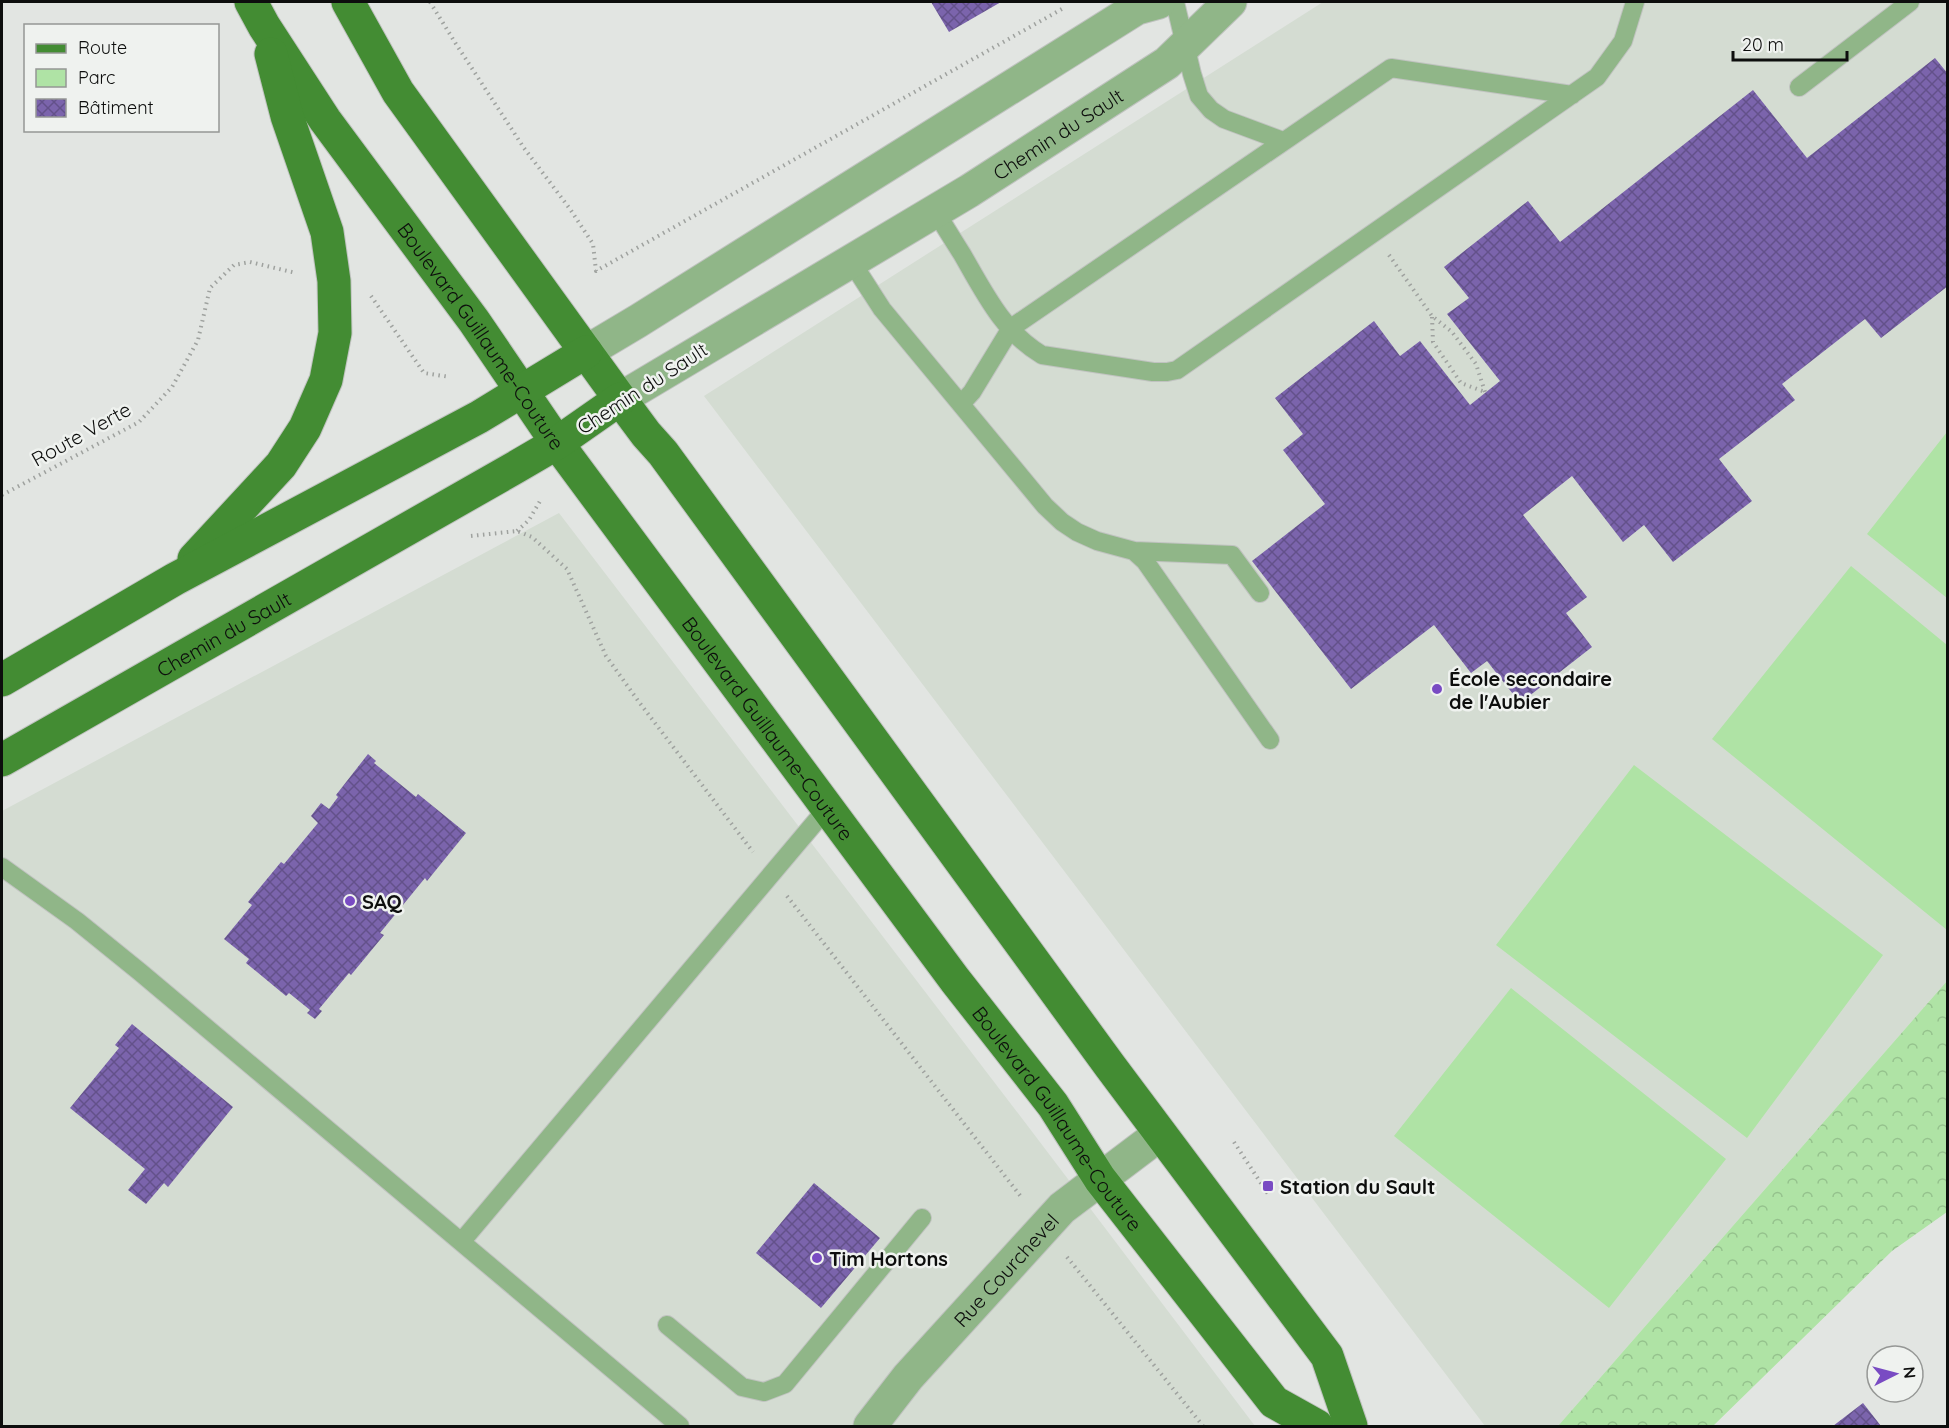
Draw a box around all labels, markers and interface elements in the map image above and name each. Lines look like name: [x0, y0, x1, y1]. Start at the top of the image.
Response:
legend: [24, 24, 219, 132]
scale bar: [1733, 24, 1847, 62]
text: 20 m: [1742, 33, 1784, 56]
text: Route: [78, 36, 127, 59]
text: Parc: [78, 66, 115, 89]
street label: Chemin du Sault: [988, 82, 1128, 185]
text: Bâtiment: [78, 96, 154, 119]
street label: Boulevard Guillaume-Couture: [393, 217, 570, 454]
street label: Chemin du Sault: [572, 336, 712, 439]
street label: Route Verte: [27, 396, 135, 472]
street label: Chemin du Sault: [152, 585, 295, 682]
street label: Boulevard Guillaume-Couture: [677, 611, 859, 845]
place label: École secondaire de l'Aubier: [1449, 666, 1612, 714]
marker: École secondaire de l'Aubier: [1430, 682, 1444, 696]
place label: SAQ: [362, 889, 403, 914]
marker: SAQ: [343, 894, 357, 908]
street label: Boulevard Guillaume-Couture: [968, 1001, 1148, 1236]
place label: Station du Sault: [1280, 1174, 1435, 1199]
marker: Station du Sault: [1261, 1179, 1275, 1193]
street label: Rue Courchevel: [948, 1208, 1064, 1332]
place label: Tim Hortons: [829, 1246, 948, 1271]
marker: Tim Hortons: [810, 1251, 824, 1265]
north arrow: [1865, 1344, 1925, 1404]
text: N: [1899, 1366, 1920, 1379]

